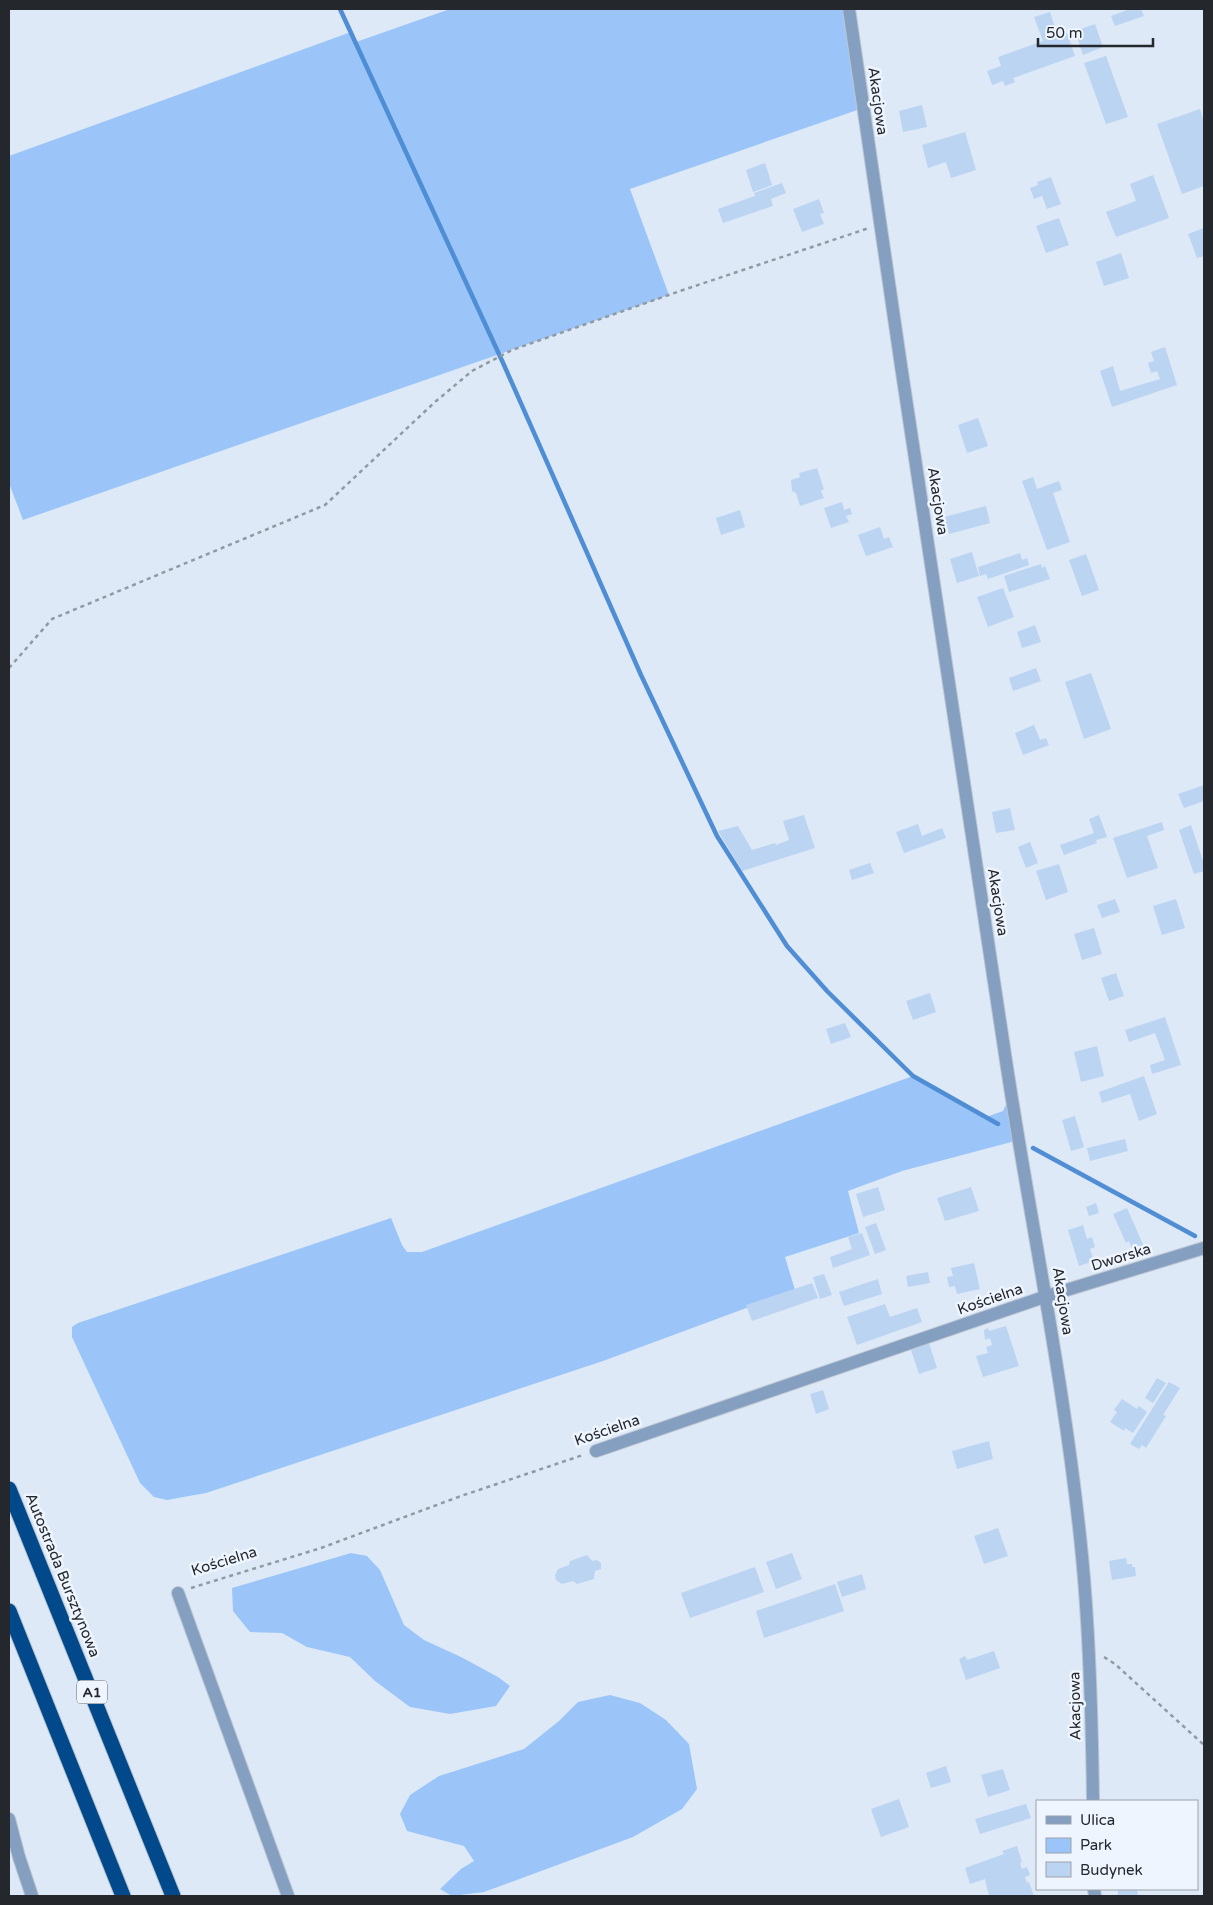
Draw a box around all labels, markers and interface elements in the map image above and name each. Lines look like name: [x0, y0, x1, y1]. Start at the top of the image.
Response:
scale bar: [1038, 15, 1153, 47]
text: 50 m: [1046, 24, 1083, 42]
street label: Akacjowa: [864, 66, 892, 136]
street label: Akacjowa: [924, 466, 952, 536]
street label: Akacjowa: [984, 867, 1012, 937]
street label: Dworska: [1089, 1239, 1153, 1275]
street label: Akacjowa: [1049, 1266, 1077, 1336]
street label: Kościelna: [955, 1279, 1025, 1319]
street label: Kościelna: [572, 1410, 642, 1450]
street label: Autostrada Bursztynowa: [22, 1490, 104, 1660]
street label: Kościelna: [189, 1542, 259, 1580]
street label: Akacjowa: [1065, 1672, 1085, 1740]
road number: A1: [77, 1680, 107, 1704]
legend: [1036, 1800, 1198, 1890]
text: Ulica: [1080, 1811, 1115, 1829]
text: Park: [1080, 1836, 1112, 1854]
text: Budynek: [1080, 1861, 1143, 1879]

